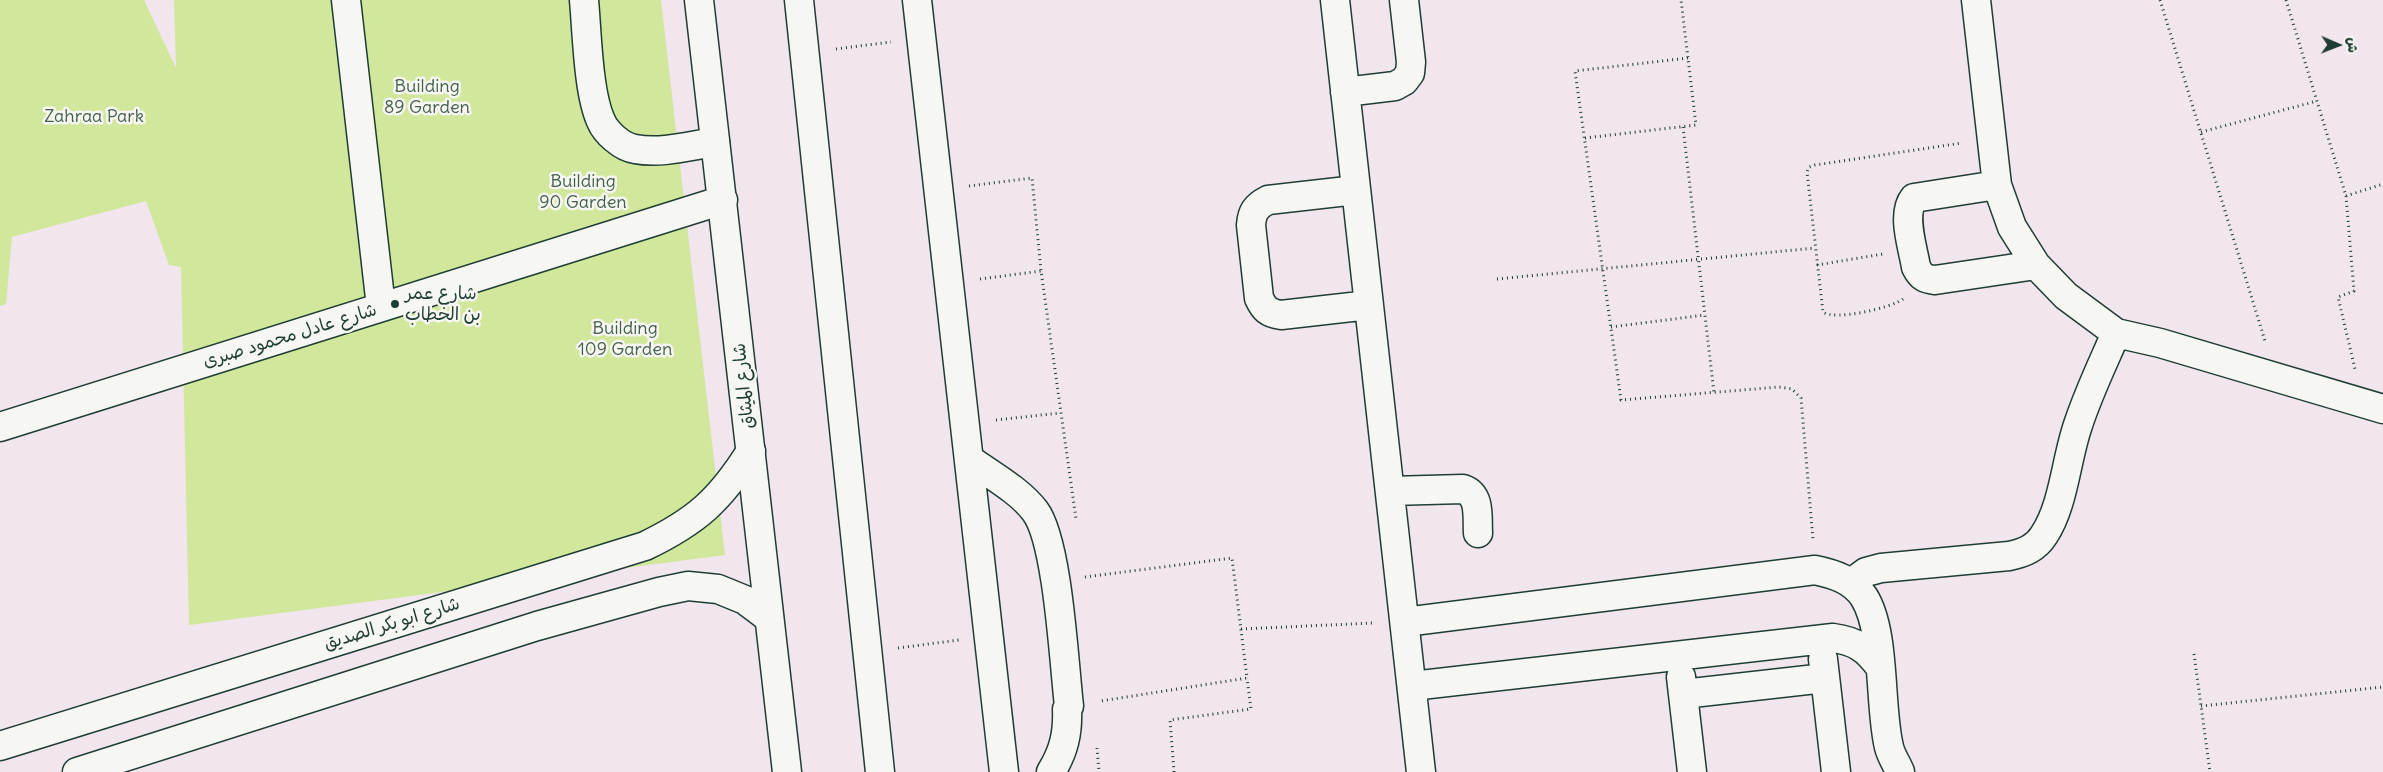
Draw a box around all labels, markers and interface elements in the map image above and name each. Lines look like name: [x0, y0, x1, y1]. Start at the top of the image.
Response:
north arrow: [2313, 20, 2363, 70]
text: ش: [2344, 37, 2362, 53]
park label: Building 89 Garden: [384, 76, 470, 118]
park label: Zahraa Park: [44, 106, 144, 128]
park label: Building 90 Garden: [539, 171, 627, 213]
place label: شارع عمر بن الخطاب: [405, 283, 481, 326]
marker: شارع عمر بن الخطاب: [389, 298, 401, 310]
street label: شارع عادل محمود صبرى: [200, 299, 380, 373]
park label: Building 109 Garden: [578, 318, 672, 360]
street label: شارع الميثاق: [729, 342, 759, 430]
street label: شارع ابو بكر الصديق: [321, 593, 463, 655]

